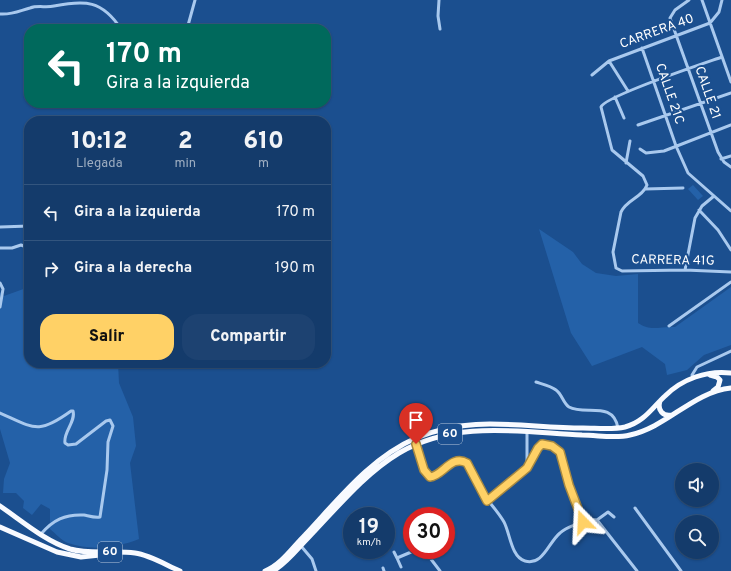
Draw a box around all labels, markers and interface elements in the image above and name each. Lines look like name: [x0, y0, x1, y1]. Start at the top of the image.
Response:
street label: CARRERA 40: [618, 11, 696, 53]
text: 170 m: [106, 37, 182, 73]
icon: left: [40, 40, 92, 92]
street label: CALLE 21C: [651, 61, 687, 127]
street label: CALLE 21: [690, 64, 724, 122]
text: Gira a la izquierda: [106, 72, 250, 95]
text: 10:12: [71, 127, 127, 157]
text: 2: [178, 127, 193, 157]
text: 610: [243, 127, 284, 157]
text: Llegada: [76, 156, 122, 172]
text: min: [174, 156, 196, 172]
text: m: [258, 156, 269, 172]
icon: left: [40, 202, 62, 224]
text: Gira a la izquierda: [74, 203, 201, 222]
text: 170 m: [276, 203, 315, 222]
street label: CARRERA 41G: [631, 252, 715, 270]
icon: right: [40, 258, 62, 280]
text: Gira a la derecha: [74, 259, 192, 278]
text: 190 m: [275, 259, 315, 278]
button: Salir: [40, 314, 174, 360]
button: Compartir: [182, 314, 315, 360]
pin: [399, 403, 433, 444]
icon: arrive: [405, 409, 427, 431]
road number: 60: [438, 424, 462, 444]
map controls: [675, 463, 719, 559]
button: sound: [675, 463, 719, 507]
position arrow: [562, 501, 604, 543]
speed limit sign: 30: [403, 507, 455, 559]
text: 19: [359, 515, 379, 541]
button: search: [675, 515, 719, 559]
text: km/h: [357, 536, 381, 549]
road number: 60: [98, 542, 122, 562]

